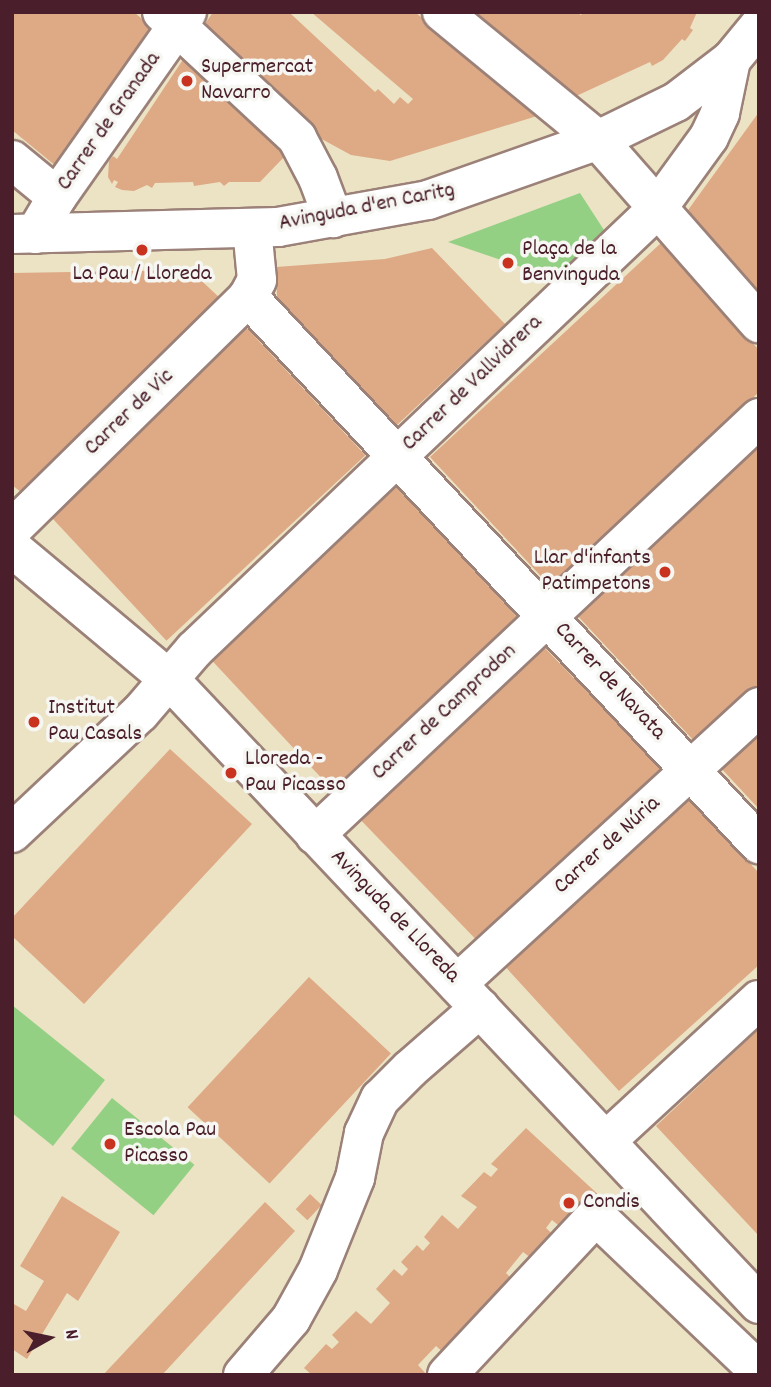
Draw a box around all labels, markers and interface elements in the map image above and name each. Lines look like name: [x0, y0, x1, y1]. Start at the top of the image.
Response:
street label: Carrer de Granada: [52, 47, 168, 197]
place label: Supermercat Navarro: [201, 54, 313, 108]
marker: Supermercat Navarro: [179, 73, 195, 89]
street label: Avinguda d'en Caritg: [277, 177, 457, 239]
place label: Plaça de la Benvinguda: [522, 236, 620, 290]
marker: La Pau / Lloreda: [134, 242, 150, 258]
marker: Plaça de la Benvinguda: [500, 255, 516, 271]
place label: La Pau / Lloreda: [72, 261, 212, 289]
street label: Carrer de Vallvidrera: [397, 310, 549, 458]
street label: Carrer de Vic: [79, 364, 181, 462]
place label: Llar d'infants Patimpetons: [534, 545, 651, 599]
marker: Llar d'infants Patimpetons: [657, 564, 673, 580]
street label: Carrer de Navata: [547, 617, 671, 747]
street label: Carrer de Camprodon: [367, 639, 523, 787]
place label: Institut Pau Casals: [48, 695, 142, 749]
marker: Institut Pau Casals: [26, 714, 42, 730]
place label: Lloreda - Pau Picasso: [245, 746, 346, 800]
marker: Lloreda - Pau Picasso: [223, 765, 239, 781]
street label: Carrer de Núria: [549, 791, 667, 901]
street label: Avinguda de Lloreda: [323, 844, 465, 990]
place label: Escola Pau Picasso: [124, 1117, 216, 1171]
marker: Escola Pau Picasso: [102, 1136, 118, 1152]
place label: Condis: [583, 1189, 640, 1217]
marker: Condis: [561, 1195, 577, 1211]
north arrow: [14, 1303, 84, 1373]
text: N: [56, 1328, 84, 1341]

